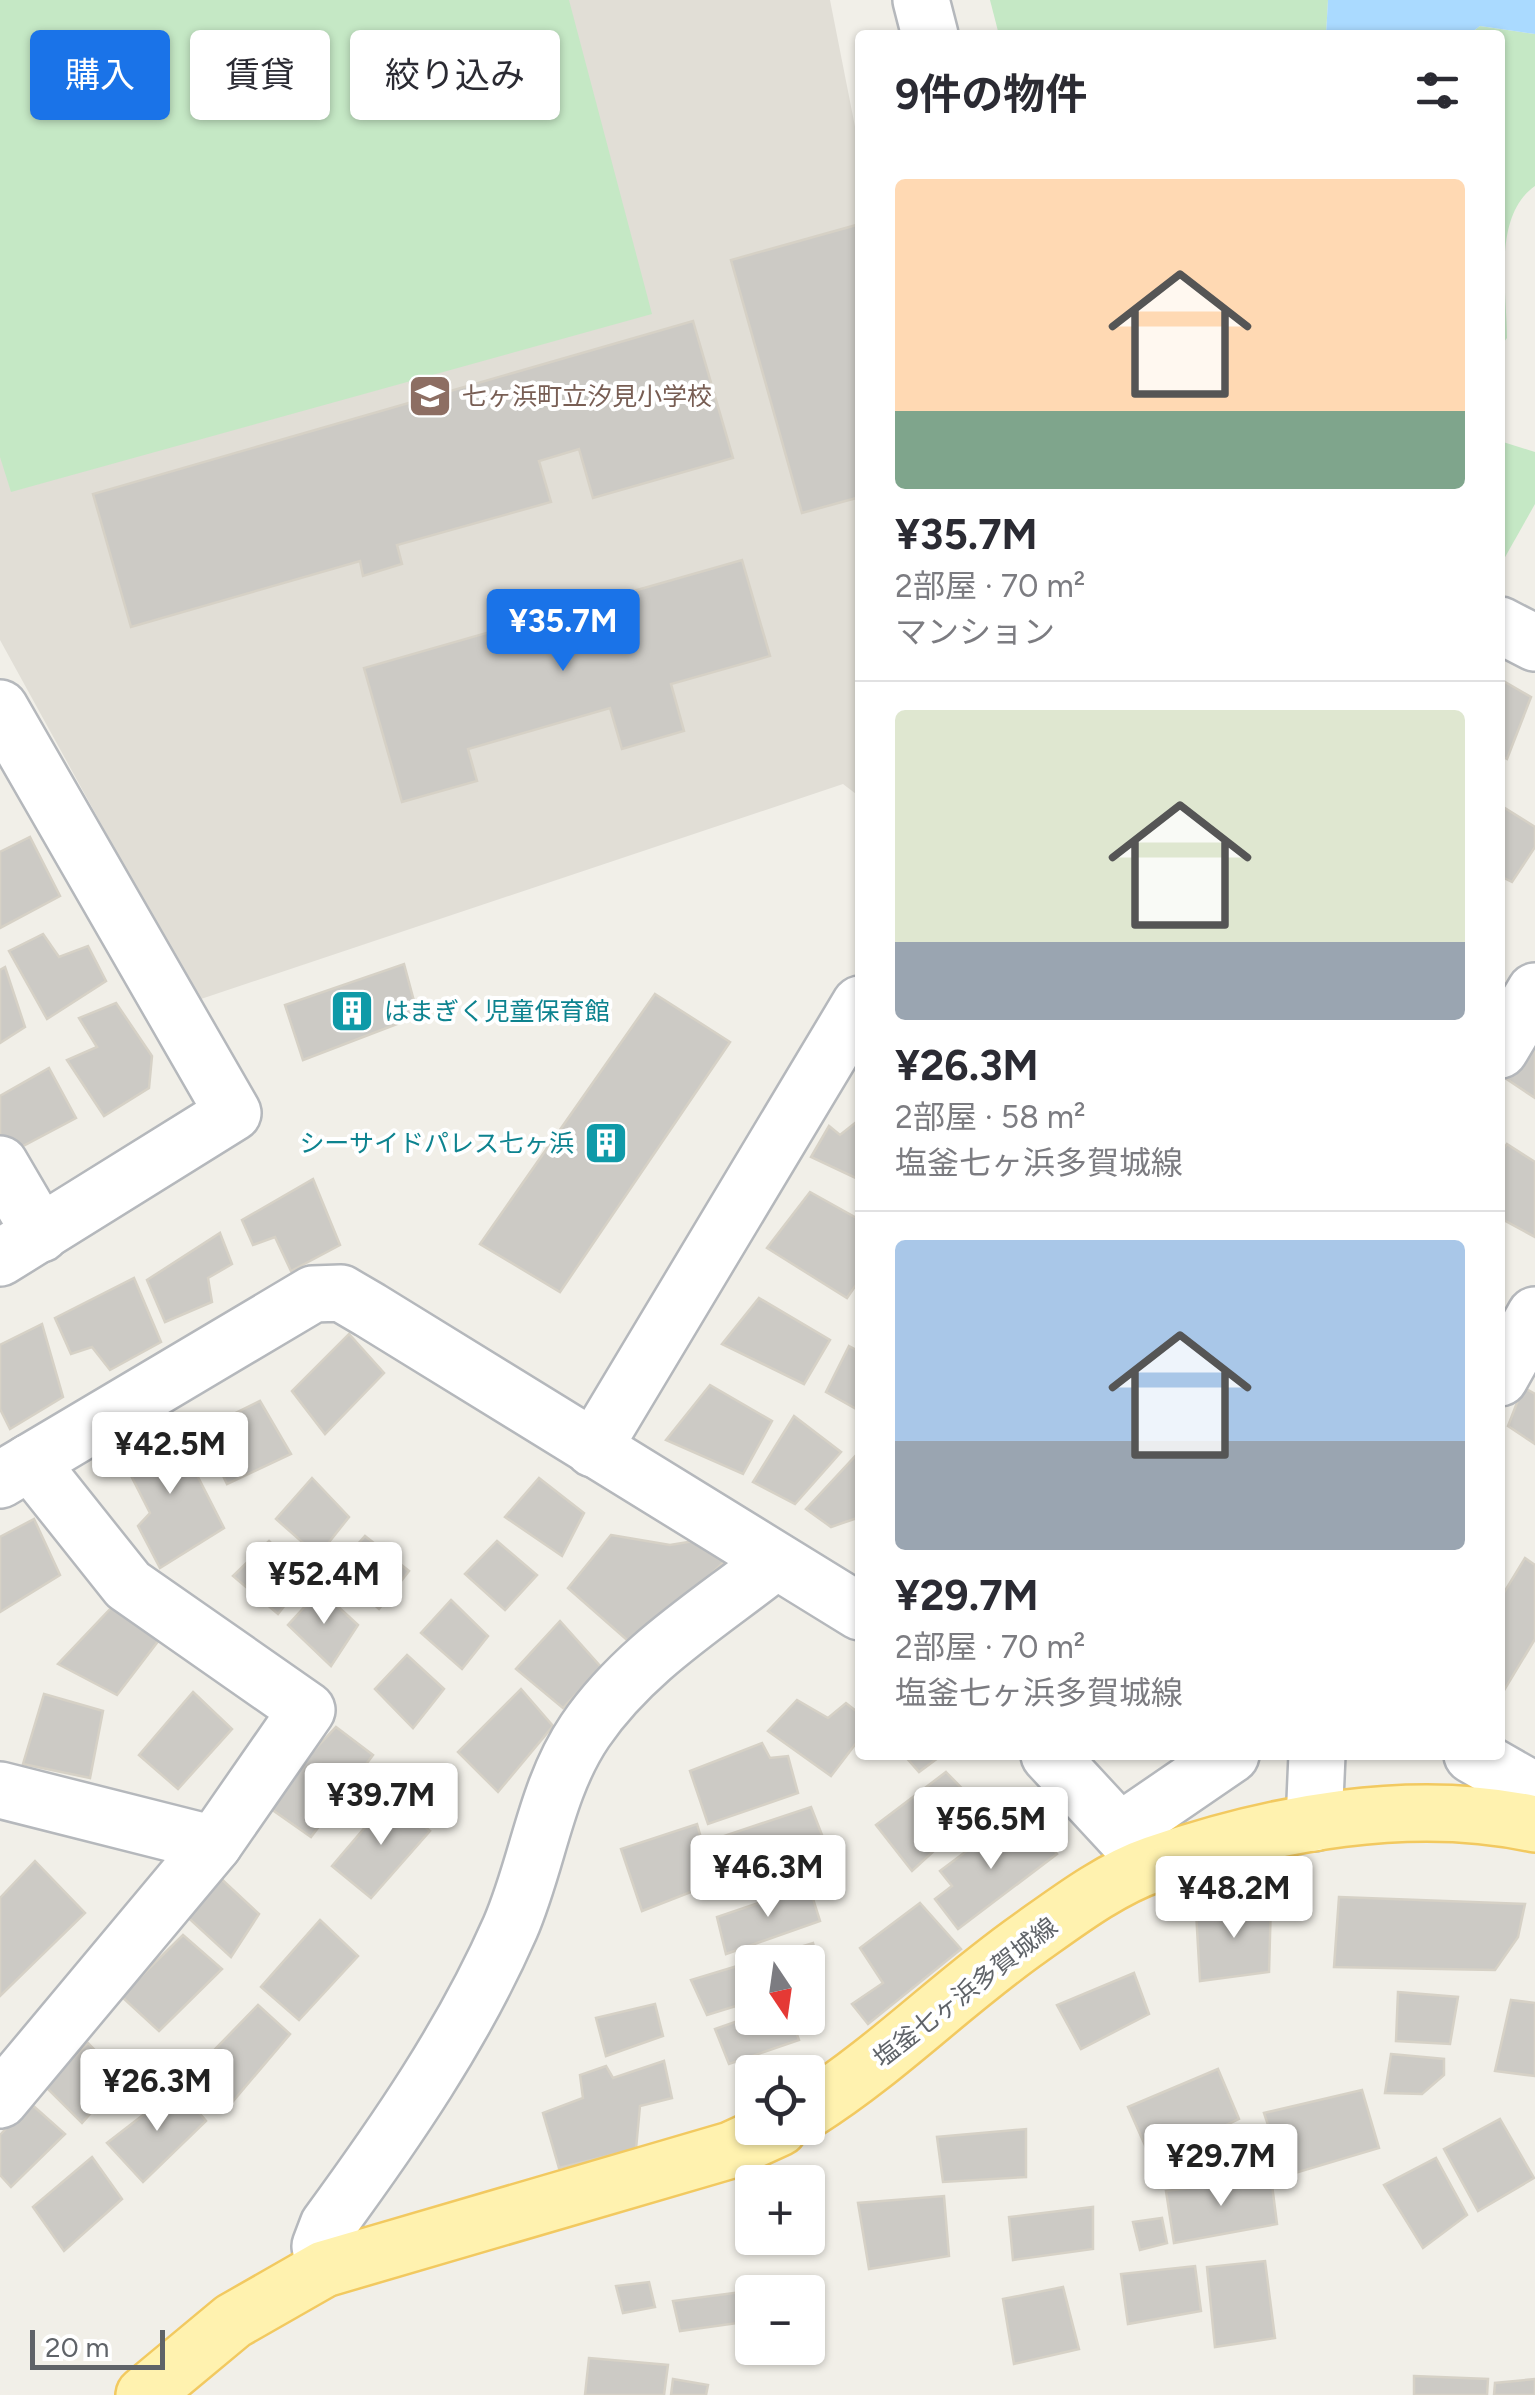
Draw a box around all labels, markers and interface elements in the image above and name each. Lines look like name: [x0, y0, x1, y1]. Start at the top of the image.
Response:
chip: 購入: [30, 30, 170, 120]
chip: 賃貸: [190, 30, 330, 120]
chip: 絞り込み: [350, 30, 560, 120]
icon: filters: [1410, 63, 1465, 118]
text: 9件の物件: [895, 69, 1087, 120]
icon: home: [1090, 244, 1270, 424]
school or university icon: 七ヶ浜町立汐見小学校: [407, 373, 453, 419]
place label: 七ヶ浜町立汐見小学校: [462, 381, 712, 411]
text: ¥35.7M: [895, 509, 1038, 560]
text: 2部屋 · 70 m²: [895, 567, 1085, 605]
pin: ¥35.7M: [482, 589, 644, 674]
text: ¥35.7M: [509, 602, 617, 640]
text: マンション: [895, 613, 1055, 651]
icon: home: [1090, 775, 1270, 955]
building icon: はまぎく児童保育館: [329, 988, 375, 1034]
place label: はまぎく児童保育館: [384, 996, 610, 1026]
text: ¥26.3M: [895, 1040, 1038, 1091]
text: 2部屋 · 58 m²: [895, 1098, 1086, 1136]
building icon: シーサイドパレス七ヶ浜: [583, 1120, 629, 1166]
place label: シーサイドパレス七ヶ浜: [299, 1128, 574, 1158]
text: 塩釜七ヶ浜多賀城線: [895, 1144, 1183, 1182]
icon: home: [1090, 1305, 1270, 1485]
pin: ¥42.5M: [89, 1412, 251, 1497]
text: ¥42.5M: [114, 1425, 226, 1463]
pin: ¥52.4M: [243, 1542, 405, 1627]
text: ¥52.4M: [268, 1555, 380, 1593]
text: ¥29.7M: [895, 1570, 1038, 1621]
text: 2部屋 · 70 m²: [895, 1628, 1085, 1666]
text: 塩釜七ヶ浜多賀城線: [895, 1674, 1183, 1712]
pin: ¥39.7M: [300, 1763, 462, 1848]
text: ¥39.7M: [327, 1776, 435, 1814]
pin: ¥56.5M: [910, 1787, 1072, 1872]
text: ¥56.5M: [936, 1800, 1046, 1838]
pin: ¥46.3M: [687, 1835, 849, 1920]
text: ¥46.3M: [712, 1848, 824, 1886]
pin: ¥48.2M: [1153, 1856, 1315, 1941]
text: ¥48.2M: [1178, 1869, 1290, 1907]
street label: 塩釜七ヶ浜多賀城線: [867, 1911, 1063, 2073]
north arrow: [735, 1945, 825, 2035]
map controls: [735, 1945, 825, 2365]
pin: ¥26.3M: [76, 2049, 238, 2134]
button: locate: [735, 2055, 825, 2145]
text: ¥26.3M: [102, 2062, 212, 2100]
pin: ¥29.7M: [1140, 2124, 1302, 2209]
text: ¥29.7M: [1166, 2137, 1276, 2175]
button: +: [735, 2165, 825, 2255]
button: −: [735, 2275, 825, 2365]
scale bar: [30, 2325, 165, 2370]
text: 20 m: [45, 2330, 109, 2364]

